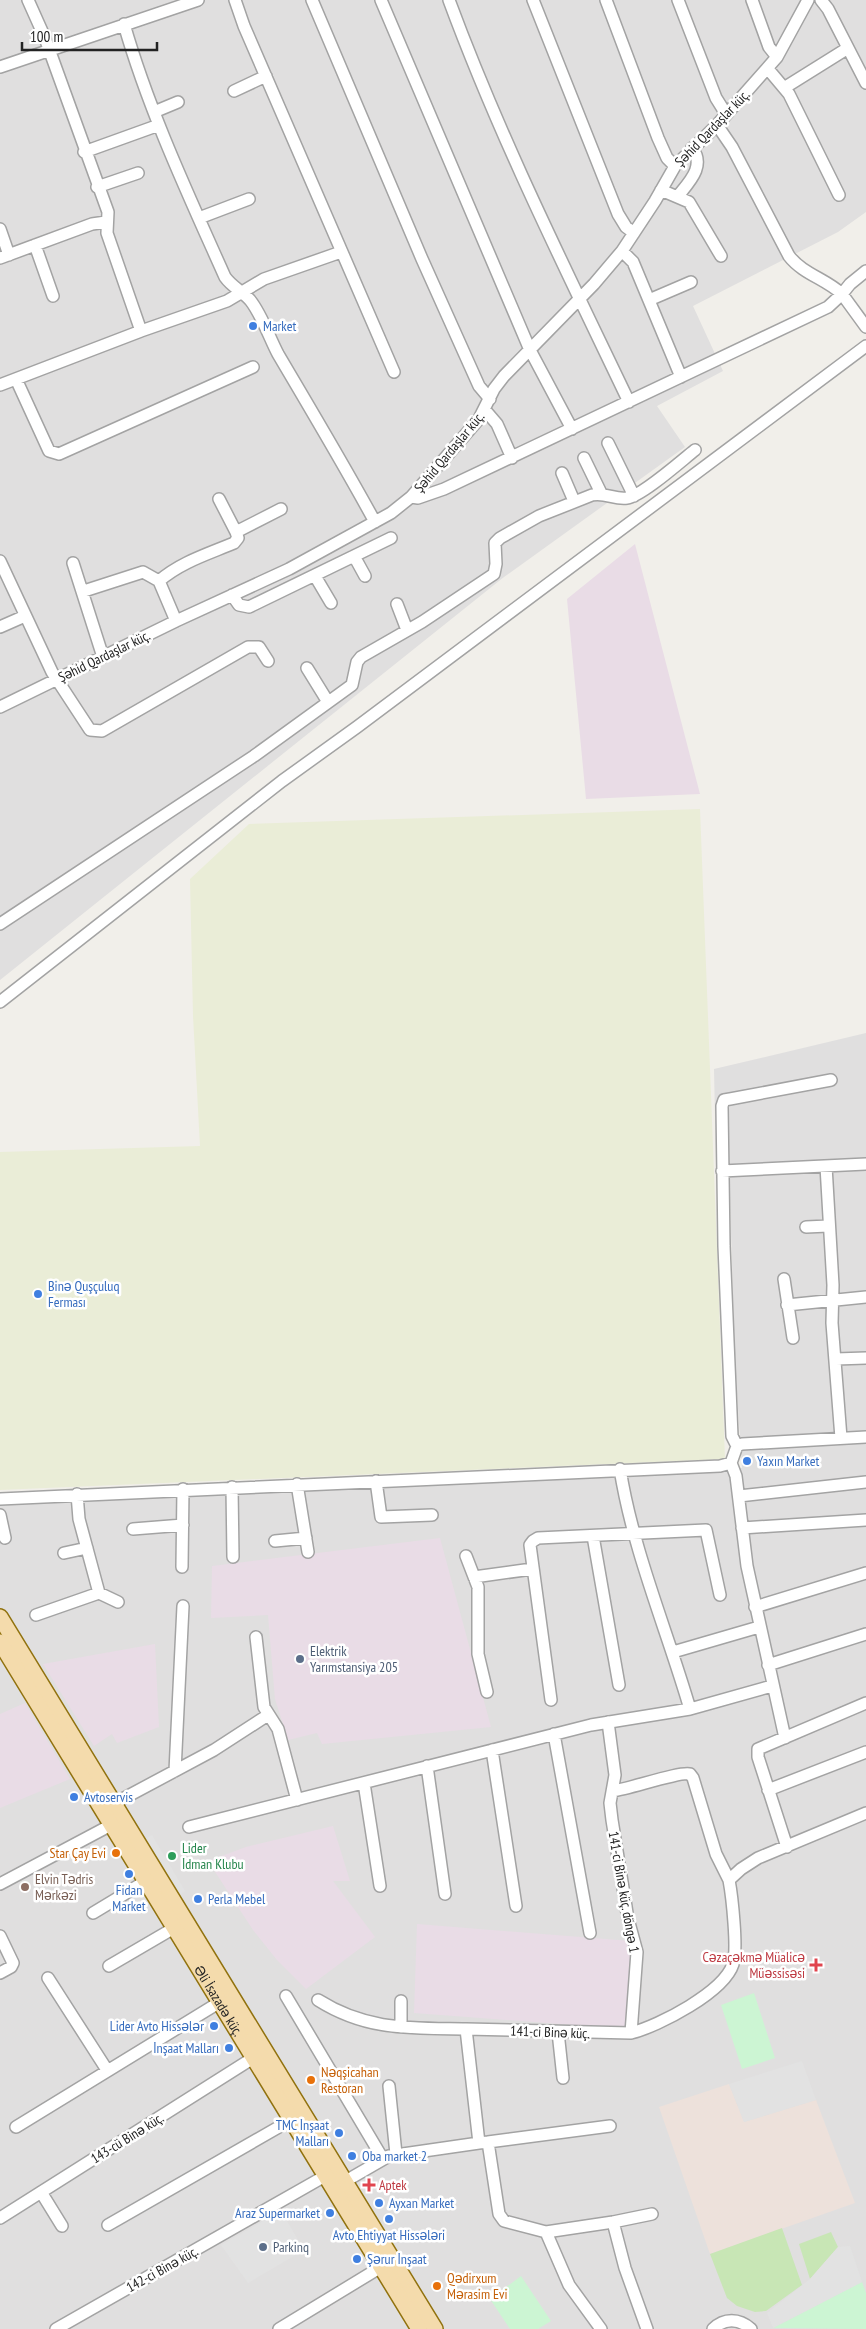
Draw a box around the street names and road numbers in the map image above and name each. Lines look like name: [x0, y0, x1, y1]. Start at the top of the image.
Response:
street label: Şəhid Qardaşlar küç.: [671, 86, 753, 170]
street label: Şəhid Qardaşlar küç.: [410, 408, 488, 496]
street label: Şəhid Qardaşlar küç.: [55, 626, 153, 686]
street label: 141-ci Binə küç. döngə 1: [604, 1830, 644, 1954]
street label: Əli İsazadə küç.: [190, 1962, 247, 2039]
street label: 141-ci Binə küç.: [510, 2022, 590, 2042]
street label: 143-cü Binə küç.: [87, 2109, 167, 2167]
street label: 142-ci Binə küç.: [123, 2242, 201, 2296]

